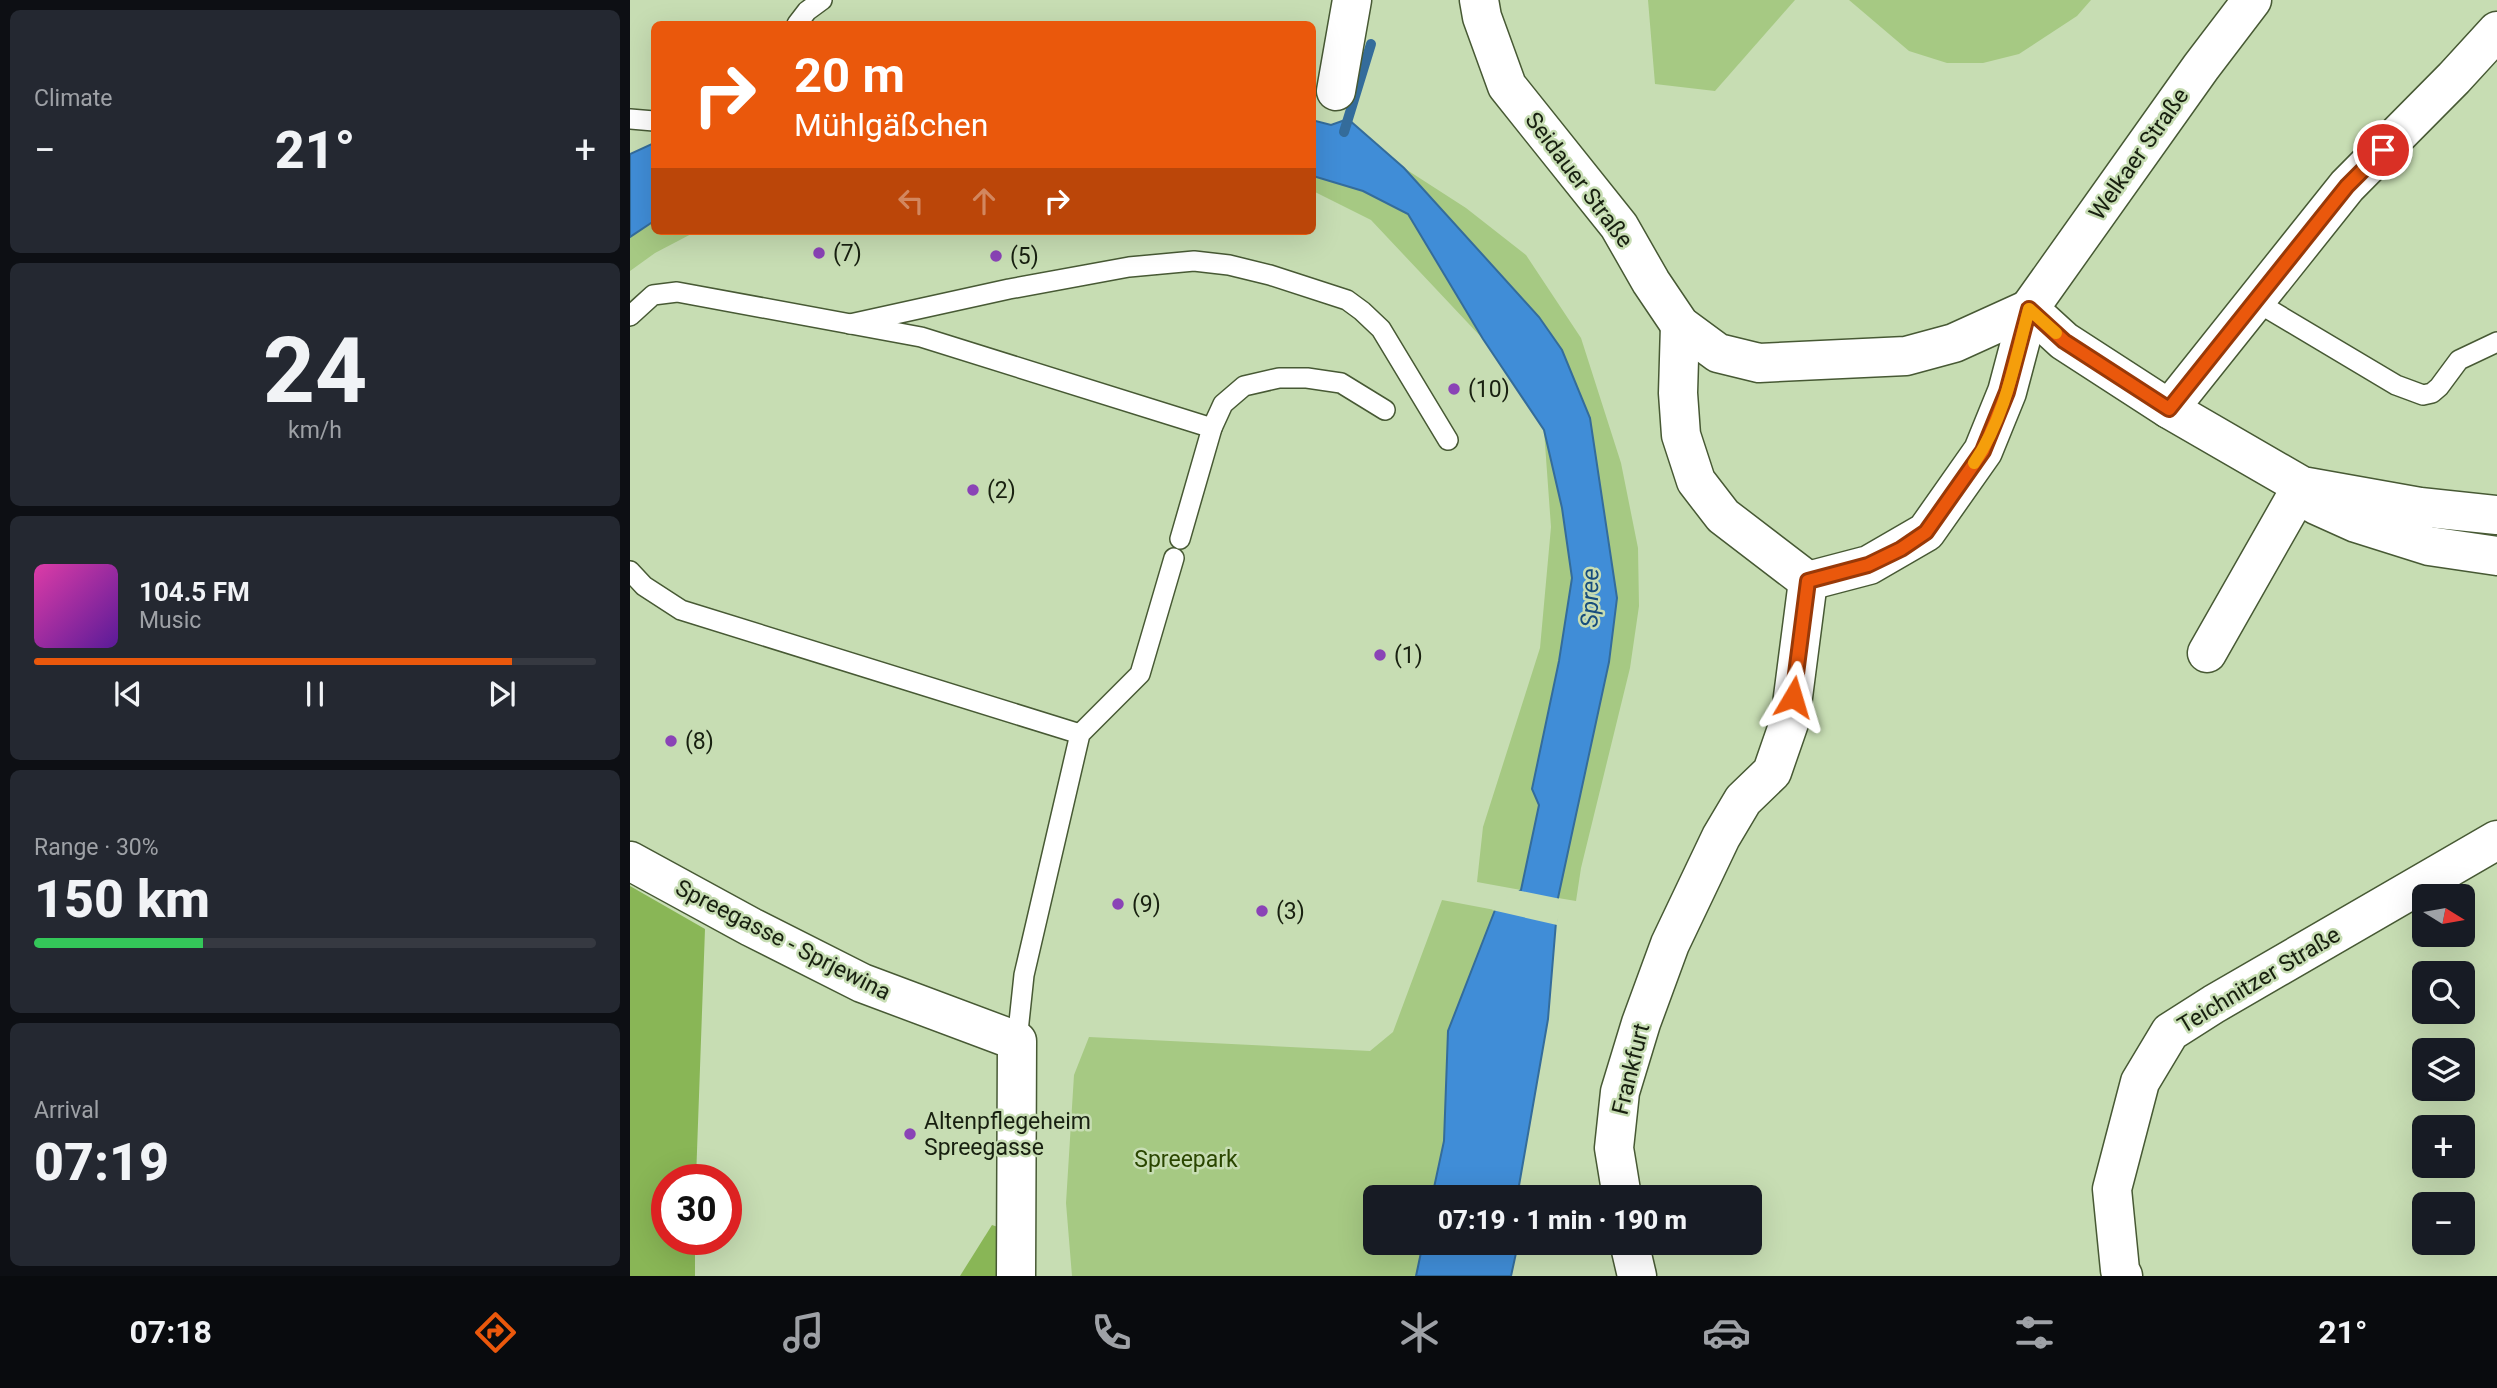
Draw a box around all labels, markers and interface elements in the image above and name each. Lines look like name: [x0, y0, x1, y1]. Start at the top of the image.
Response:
text: 20 m: [794, 47, 905, 104]
icon: right: [679, 49, 770, 140]
street label: Welkaer Straße: [2084, 83, 2194, 225]
text: Climate: [34, 85, 113, 112]
text: Mühlgäßchen: [794, 106, 988, 144]
street label: Seidauer Straße: [1519, 107, 1639, 253]
text: 21°: [275, 120, 355, 181]
pin: [2353, 120, 2413, 180]
text: −: [34, 128, 56, 172]
text: +: [574, 128, 596, 172]
icon: arrive: [2364, 131, 2402, 169]
icon: left: [892, 182, 930, 220]
icon: ahead: [965, 182, 1003, 220]
icon: right: [1038, 182, 1076, 220]
place label: (7): [833, 240, 862, 267]
place label: (5): [1010, 243, 1039, 270]
marker: (7): [811, 245, 827, 261]
marker: (5): [988, 248, 1004, 264]
text: 24: [263, 318, 367, 424]
place label: (10): [1468, 376, 1510, 403]
marker: (10): [1446, 381, 1462, 397]
text: km/h: [288, 417, 342, 444]
place label: (2): [987, 477, 1016, 504]
marker: (2): [965, 482, 981, 498]
water label: Spree: [1575, 568, 1605, 628]
text: 104.5 FM: [139, 577, 250, 607]
text: Music: [139, 607, 201, 634]
place label: (1): [1394, 642, 1423, 669]
marker: (1): [1372, 647, 1388, 663]
position arrow: [1756, 660, 1830, 734]
icon: previous: [109, 675, 147, 713]
icon: pause: [296, 675, 334, 713]
icon: next: [483, 675, 521, 713]
place label: (8): [685, 728, 714, 755]
marker: (8): [663, 733, 679, 749]
text: Range · 30%: [34, 834, 159, 861]
text: 150 km: [34, 869, 210, 930]
street label: Spreegasse - Sprjewina: [671, 874, 895, 1006]
north arrow: [2412, 884, 2474, 947]
map controls: [2412, 884, 2475, 1255]
place label: (9): [1132, 891, 1161, 918]
marker: (9): [1110, 896, 1126, 912]
place label: (3): [1276, 898, 1305, 925]
marker: (3): [1254, 903, 1270, 919]
street label: Teichnitzer Straße: [2173, 921, 2345, 1039]
button: search: [2412, 961, 2475, 1024]
street label: Frankfurt: [1607, 1021, 1655, 1117]
button: layers: [2412, 1038, 2475, 1101]
text: Arrival: [34, 1097, 99, 1124]
place label: Altenpflegeheim Spreegasse: [924, 1108, 1091, 1161]
button: +: [2412, 1115, 2475, 1178]
marker: Altenpflegeheim Spreegasse: [902, 1126, 918, 1142]
text: 07:19: [34, 1132, 169, 1193]
park label: Spreepark: [1134, 1146, 1238, 1173]
speed limit sign: 30: [651, 1164, 742, 1255]
button: −: [2412, 1192, 2475, 1255]
text: 07:19 · 1 min · 190 m: [1438, 1205, 1687, 1235]
icon: directions: [471, 1308, 520, 1357]
icon: music: [779, 1308, 828, 1357]
icon: phone: [1087, 1308, 1136, 1357]
icon: climate: [1395, 1308, 1444, 1357]
icon: car: [1702, 1308, 1751, 1357]
icon: filters: [2010, 1308, 2059, 1357]
text: 07:18: [129, 1313, 212, 1351]
text: 21°: [2318, 1313, 2367, 1351]

